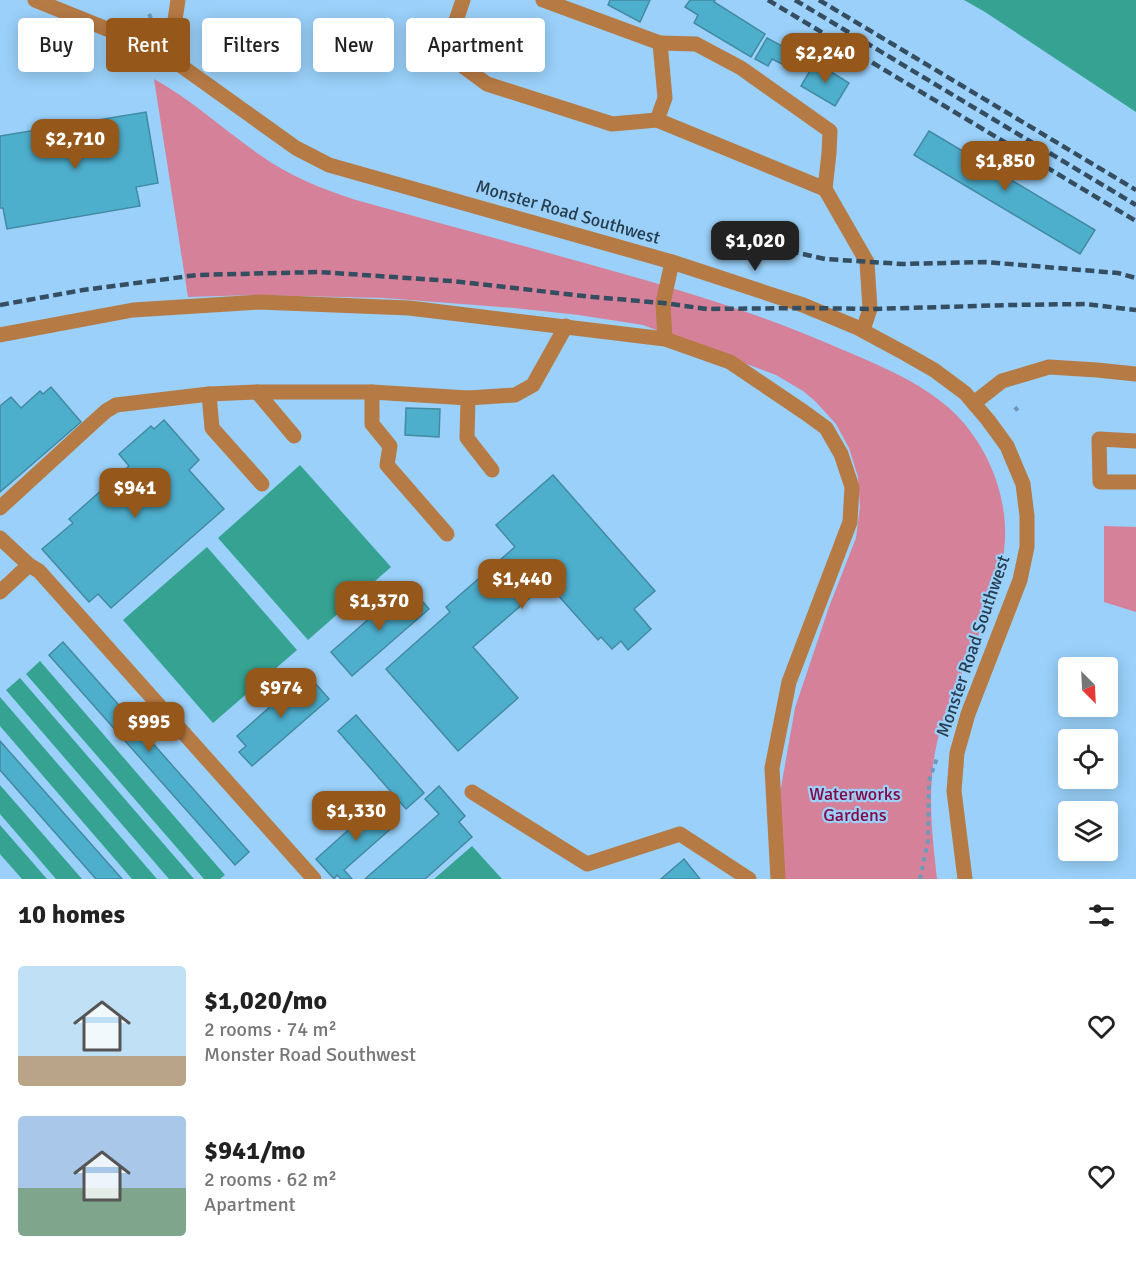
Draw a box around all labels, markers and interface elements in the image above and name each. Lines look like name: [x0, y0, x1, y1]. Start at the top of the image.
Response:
chip: Buy: [18, 18, 94, 72]
chip: Rent: [106, 18, 190, 72]
chip: Filters: [202, 18, 301, 72]
chip: New: [313, 18, 394, 72]
chip: Apartment: [406, 18, 545, 72]
pin: $2,240: [776, 33, 874, 84]
text: $2,240: [795, 40, 855, 65]
pin: $2,710: [26, 119, 124, 170]
text: $2,710: [45, 126, 105, 151]
pin: $1,850: [956, 141, 1054, 192]
text: $1,850: [975, 148, 1035, 173]
street label: Monster Road Southwest: [473, 175, 663, 249]
pin: $1,020: [706, 221, 804, 272]
text: $1,020: [725, 228, 785, 253]
pin: $941: [99, 468, 171, 519]
text: $941: [113, 475, 157, 500]
street label: Monster Road Southwest: [932, 552, 1014, 740]
pin: $1,440: [473, 559, 571, 610]
text: $1,440: [492, 566, 552, 591]
pin: $1,370: [330, 581, 428, 632]
text: $1,370: [349, 588, 409, 613]
north arrow: [1058, 657, 1118, 717]
map controls: [1058, 657, 1118, 861]
pin: $974: [245, 668, 317, 719]
text: $974: [259, 675, 303, 700]
pin: $995: [113, 702, 185, 753]
text: $995: [127, 709, 171, 734]
button: locate: [1058, 729, 1118, 789]
park label: Waterworks Gardens: [809, 783, 901, 826]
pin: $1,330: [307, 791, 405, 842]
text: $1,330: [326, 798, 386, 823]
button: layers: [1058, 801, 1118, 861]
text: 10 homes: [18, 899, 125, 931]
icon: filters: [1085, 899, 1118, 932]
text: $1,020/mo: [204, 985, 327, 1017]
icon: home: [66, 990, 138, 1062]
icon: heart: [1085, 1010, 1118, 1043]
text: 2 rooms · 74 m²: [204, 1017, 337, 1042]
text: Monster Road Southwest: [204, 1042, 416, 1067]
text: $941/mo: [204, 1135, 305, 1167]
icon: home: [66, 1140, 138, 1212]
icon: heart: [1085, 1160, 1118, 1193]
text: 2 rooms · 62 m²: [204, 1167, 337, 1192]
text: Apartment: [204, 1192, 296, 1217]

